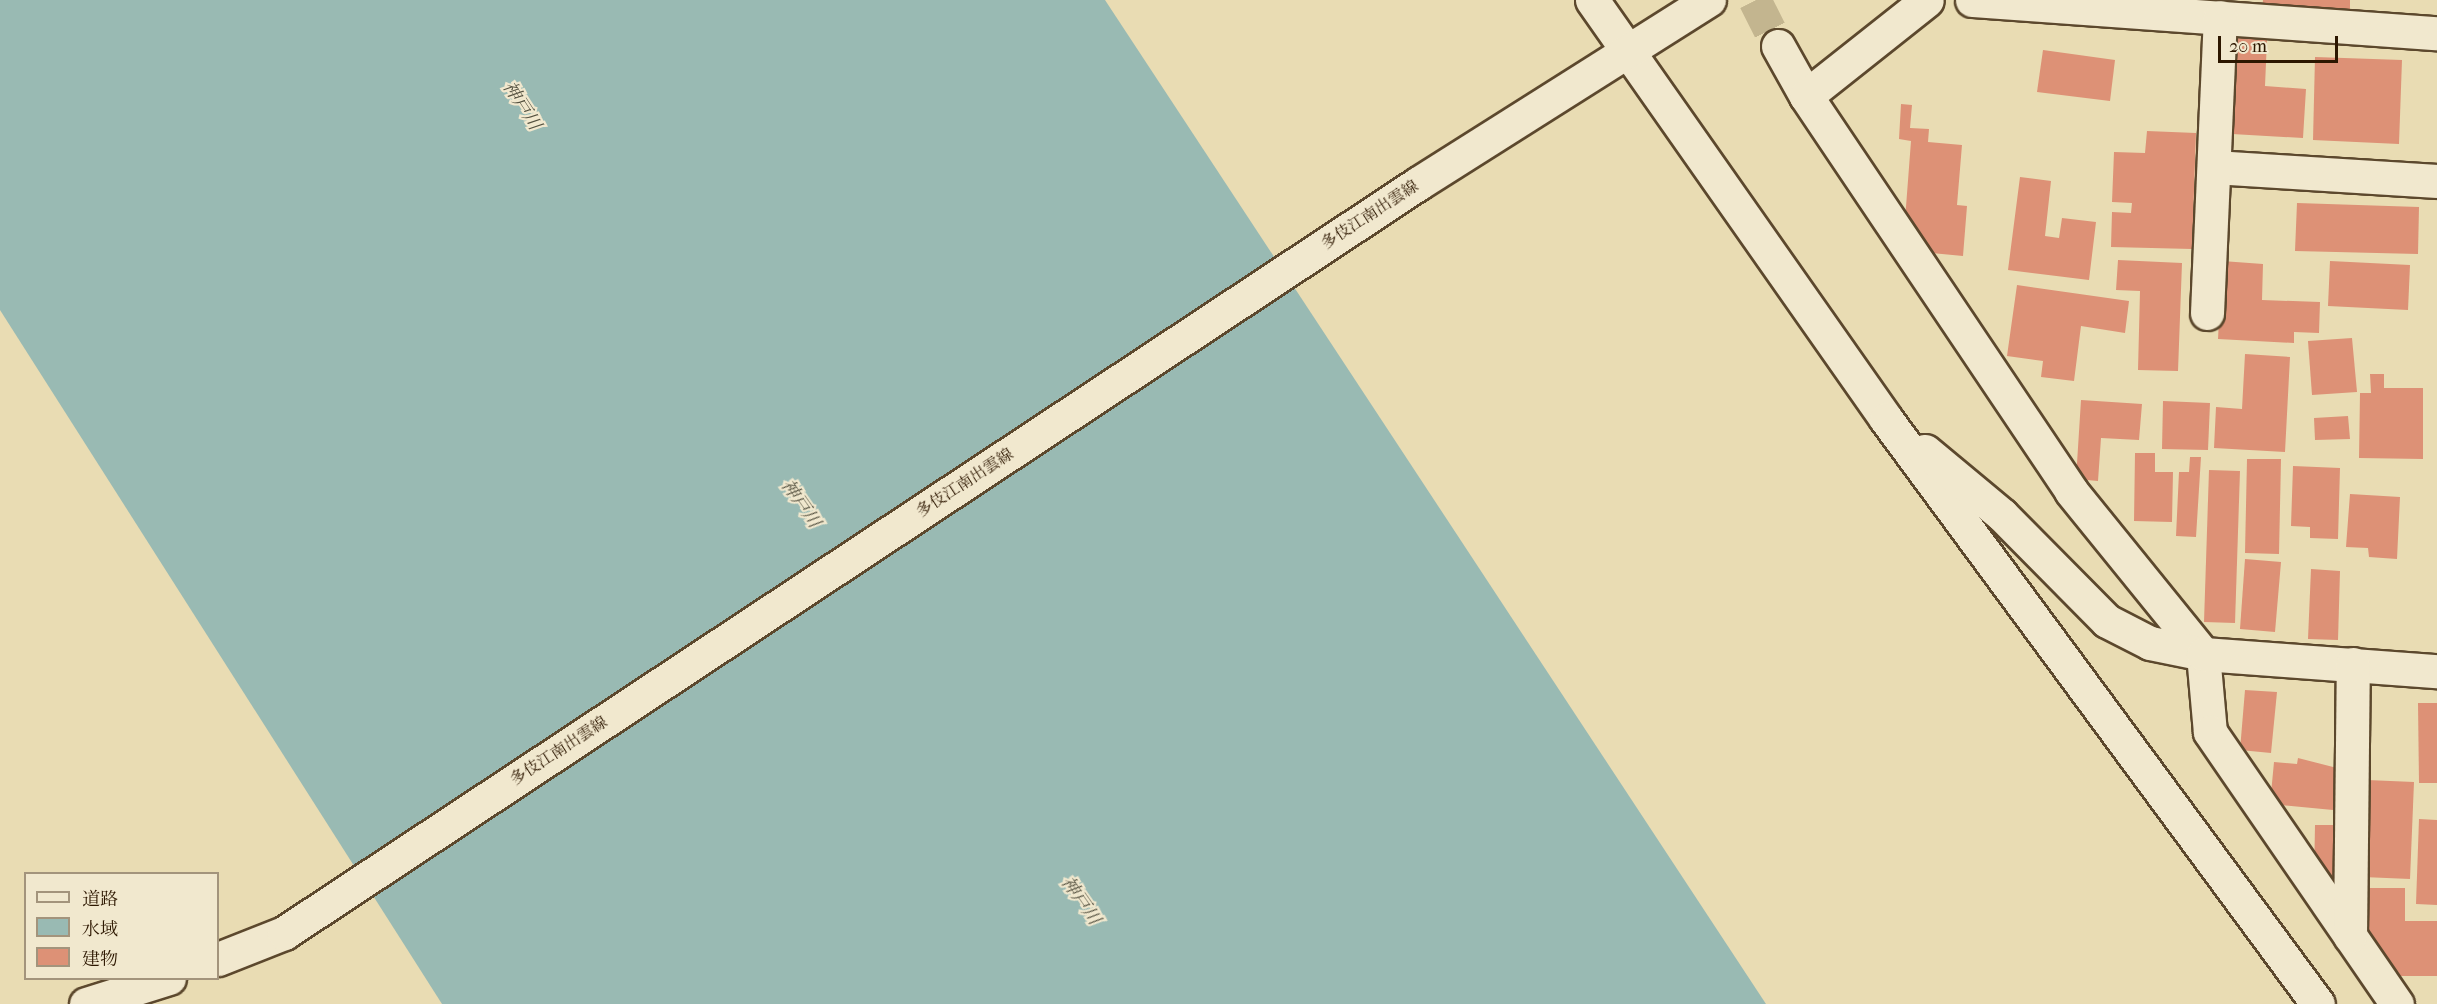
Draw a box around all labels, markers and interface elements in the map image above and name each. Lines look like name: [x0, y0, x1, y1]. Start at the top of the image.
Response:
scale bar: [2221, 24, 2341, 62]
text: 20 m: [2229, 36, 2267, 57]
water label: 神戸川: [497, 77, 545, 135]
street label: 多伎江南出雲線: [1318, 176, 1422, 254]
street label: 多伎江南出雲線: [913, 444, 1017, 522]
water label: 神戸川: [776, 476, 824, 532]
street label: 多伎江南出雲線: [507, 712, 611, 790]
legend: [24, 872, 219, 980]
water label: 神戸川: [1056, 873, 1104, 929]
text: 道路: [82, 889, 118, 910]
text: 水域: [82, 919, 118, 940]
text: 建物: [82, 949, 118, 970]

